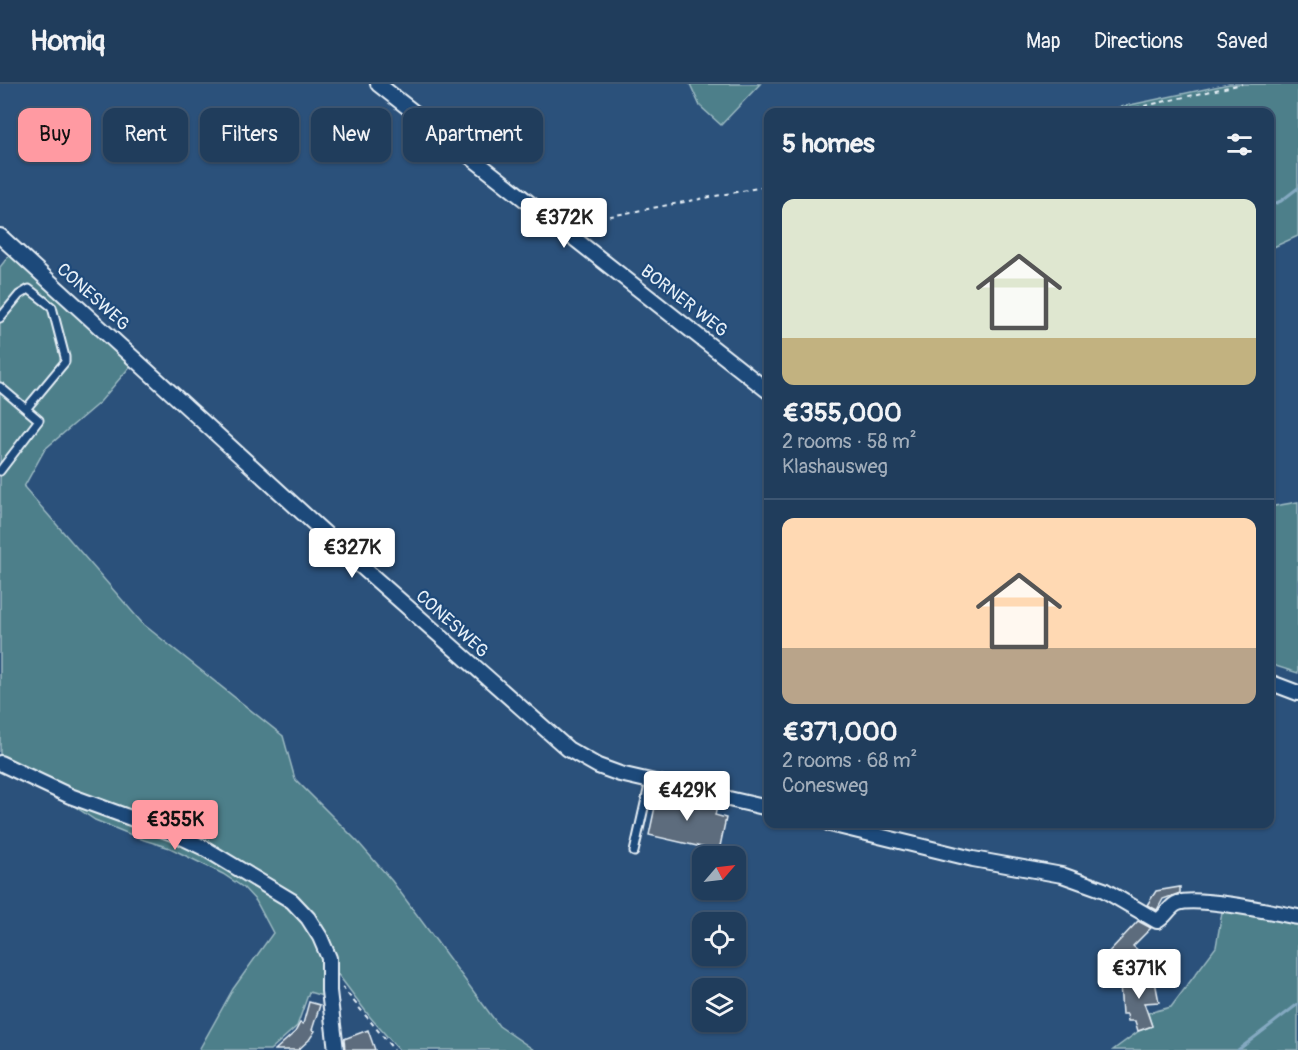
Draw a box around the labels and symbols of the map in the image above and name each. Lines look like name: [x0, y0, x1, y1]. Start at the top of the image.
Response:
pin: €372K: [522, 198, 606, 249]
street label: CONESWEG: [52, 258, 134, 336]
street label: BORNER WEG: [636, 260, 732, 342]
pin: €327K: [310, 528, 394, 579]
street label: CONESWEG: [411, 585, 493, 663]
pin: €429K: [645, 771, 729, 822]
pin: €355K: [133, 800, 217, 851]
north arrow: [692, 846, 746, 900]
pin: €371K: [1097, 949, 1181, 1000]

